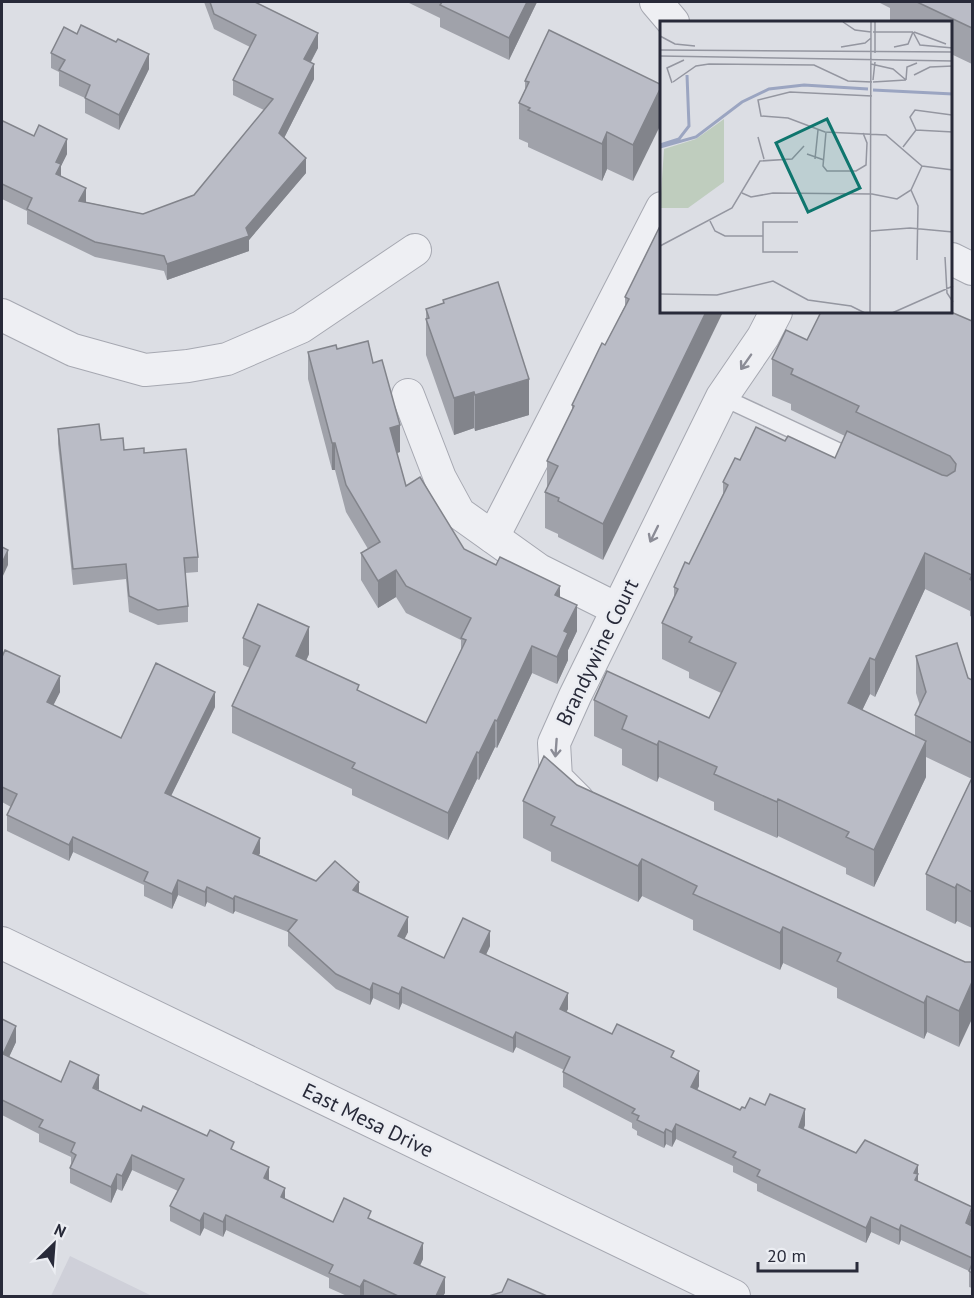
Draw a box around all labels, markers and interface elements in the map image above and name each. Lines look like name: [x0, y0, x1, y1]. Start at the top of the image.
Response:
inset map: [660, 21, 953, 314]
one-way arrow: [740, 354, 752, 370]
one-way arrow: [648, 525, 660, 543]
street label: Brandywine Court: [550, 574, 644, 730]
one-way arrow: [550, 738, 561, 758]
street label: East Mesa Drive: [298, 1077, 438, 1163]
north arrow: [24, 1214, 84, 1274]
text: N: [51, 1219, 69, 1242]
scale bar: [758, 1235, 857, 1273]
text: 20 m: [767, 1244, 806, 1267]

